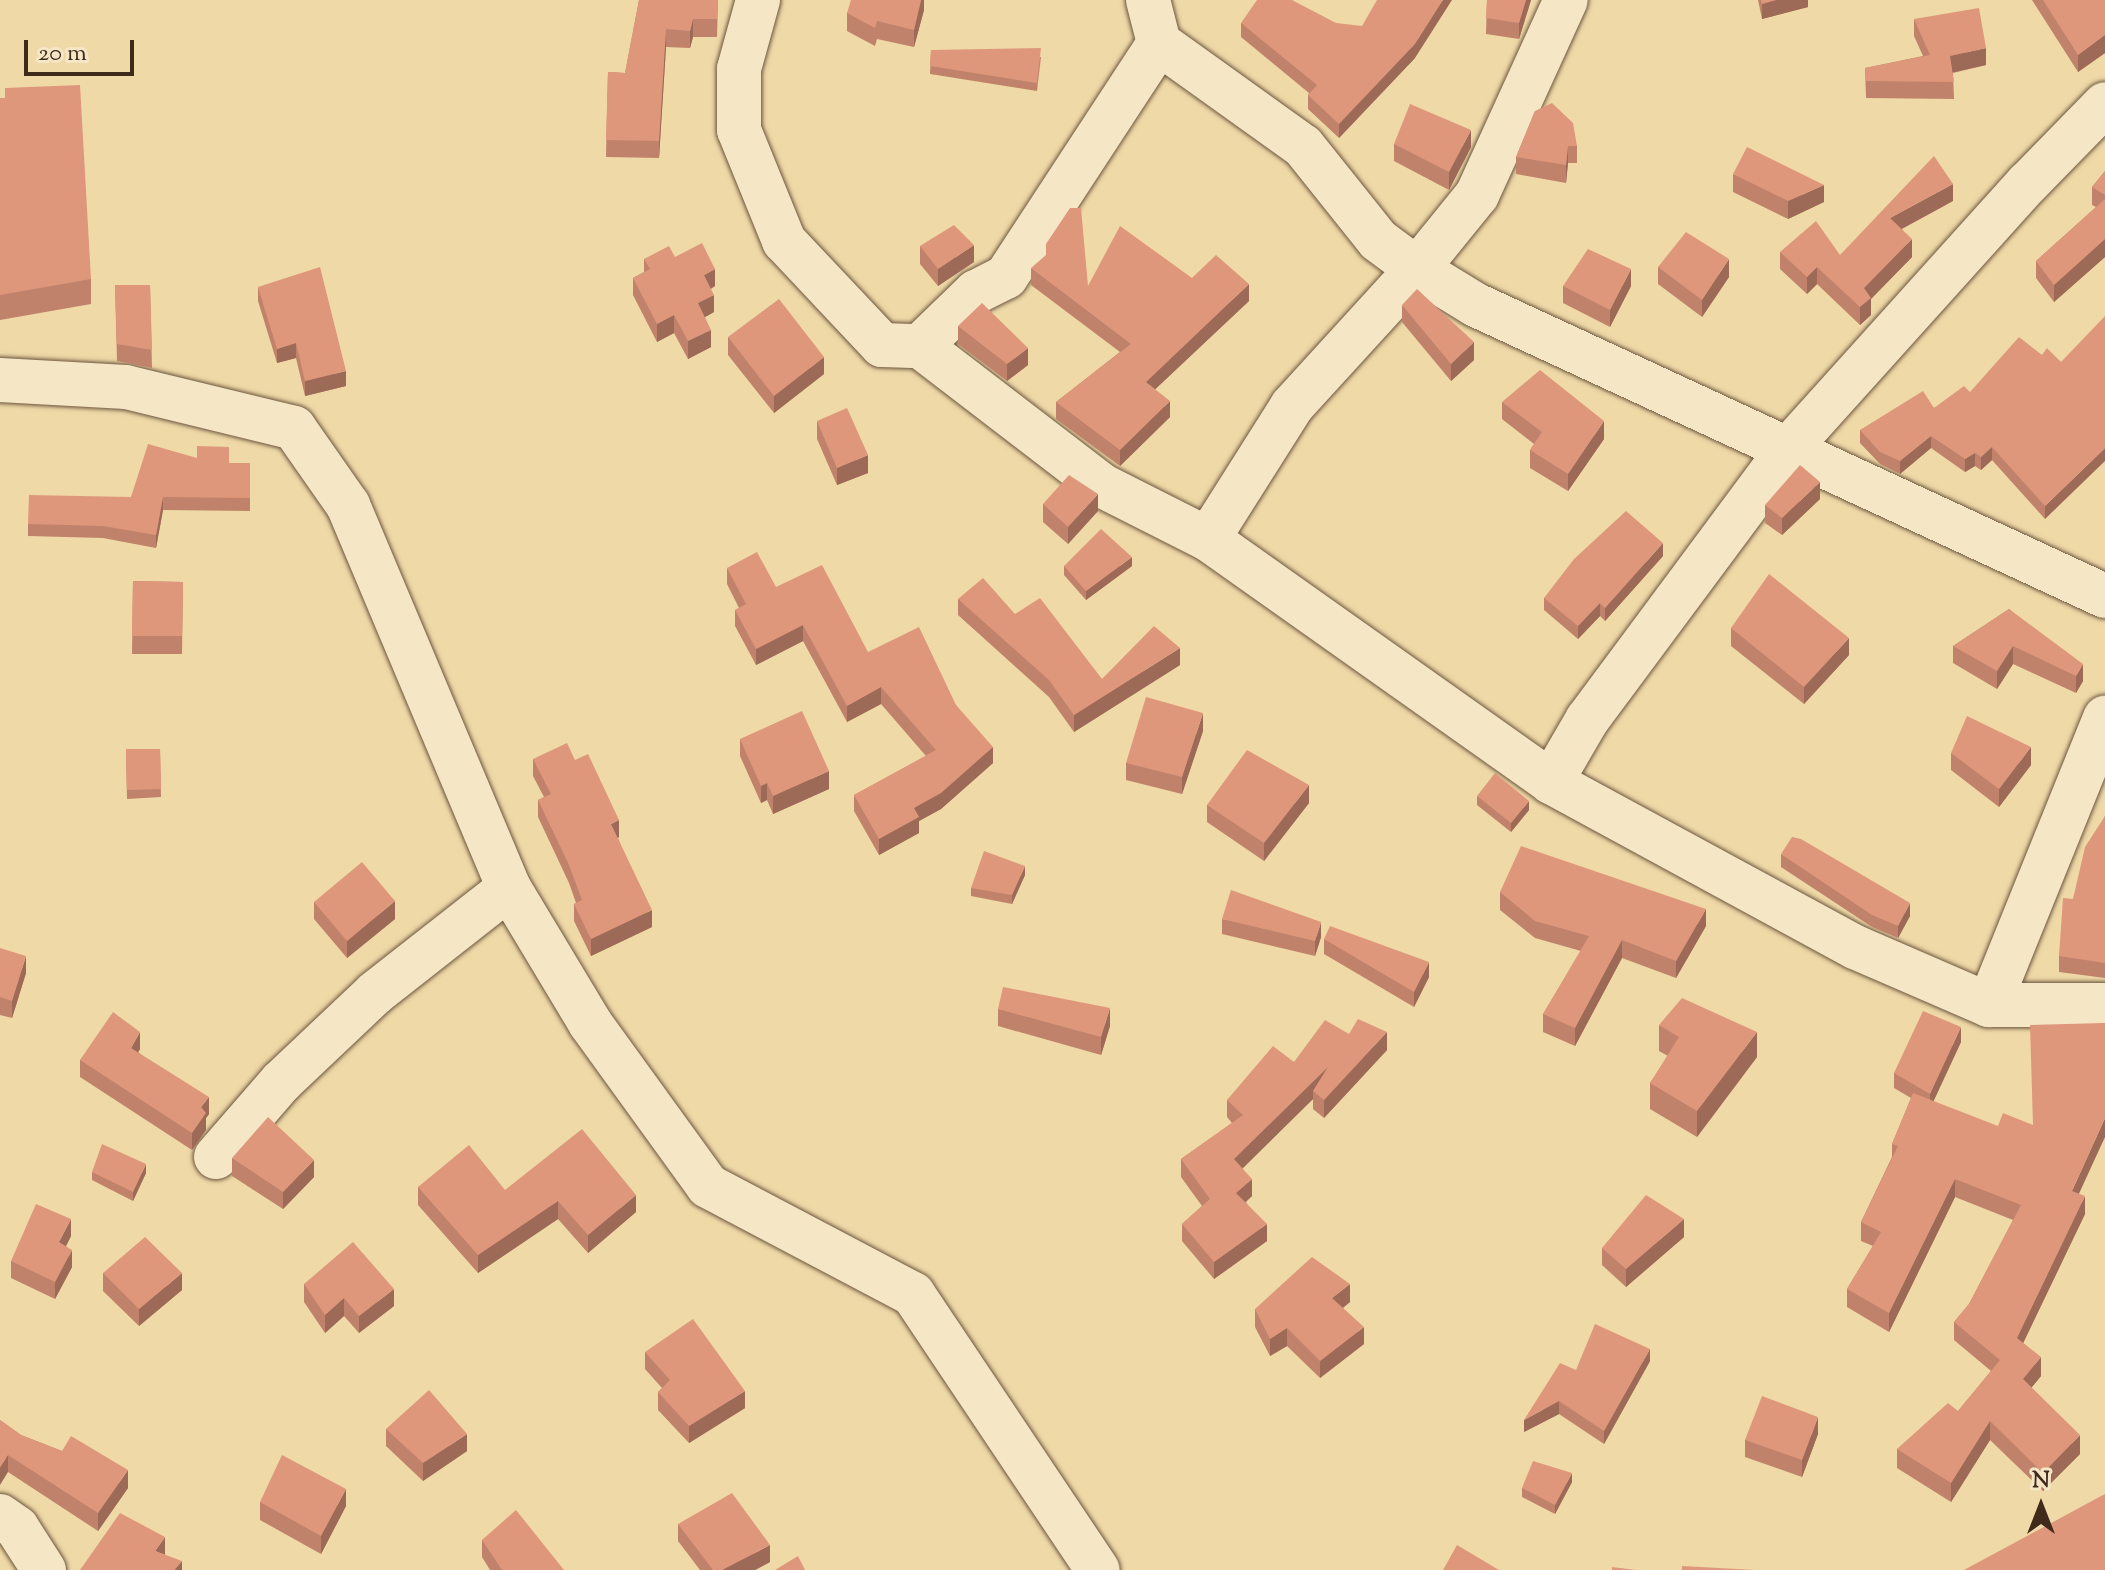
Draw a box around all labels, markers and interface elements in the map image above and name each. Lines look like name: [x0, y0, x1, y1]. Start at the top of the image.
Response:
scale bar: [28, 24, 138, 74]
text: 20 m: [38, 37, 87, 71]
north arrow: [2001, 1466, 2081, 1546]
text: N: [2032, 1466, 2050, 1498]

